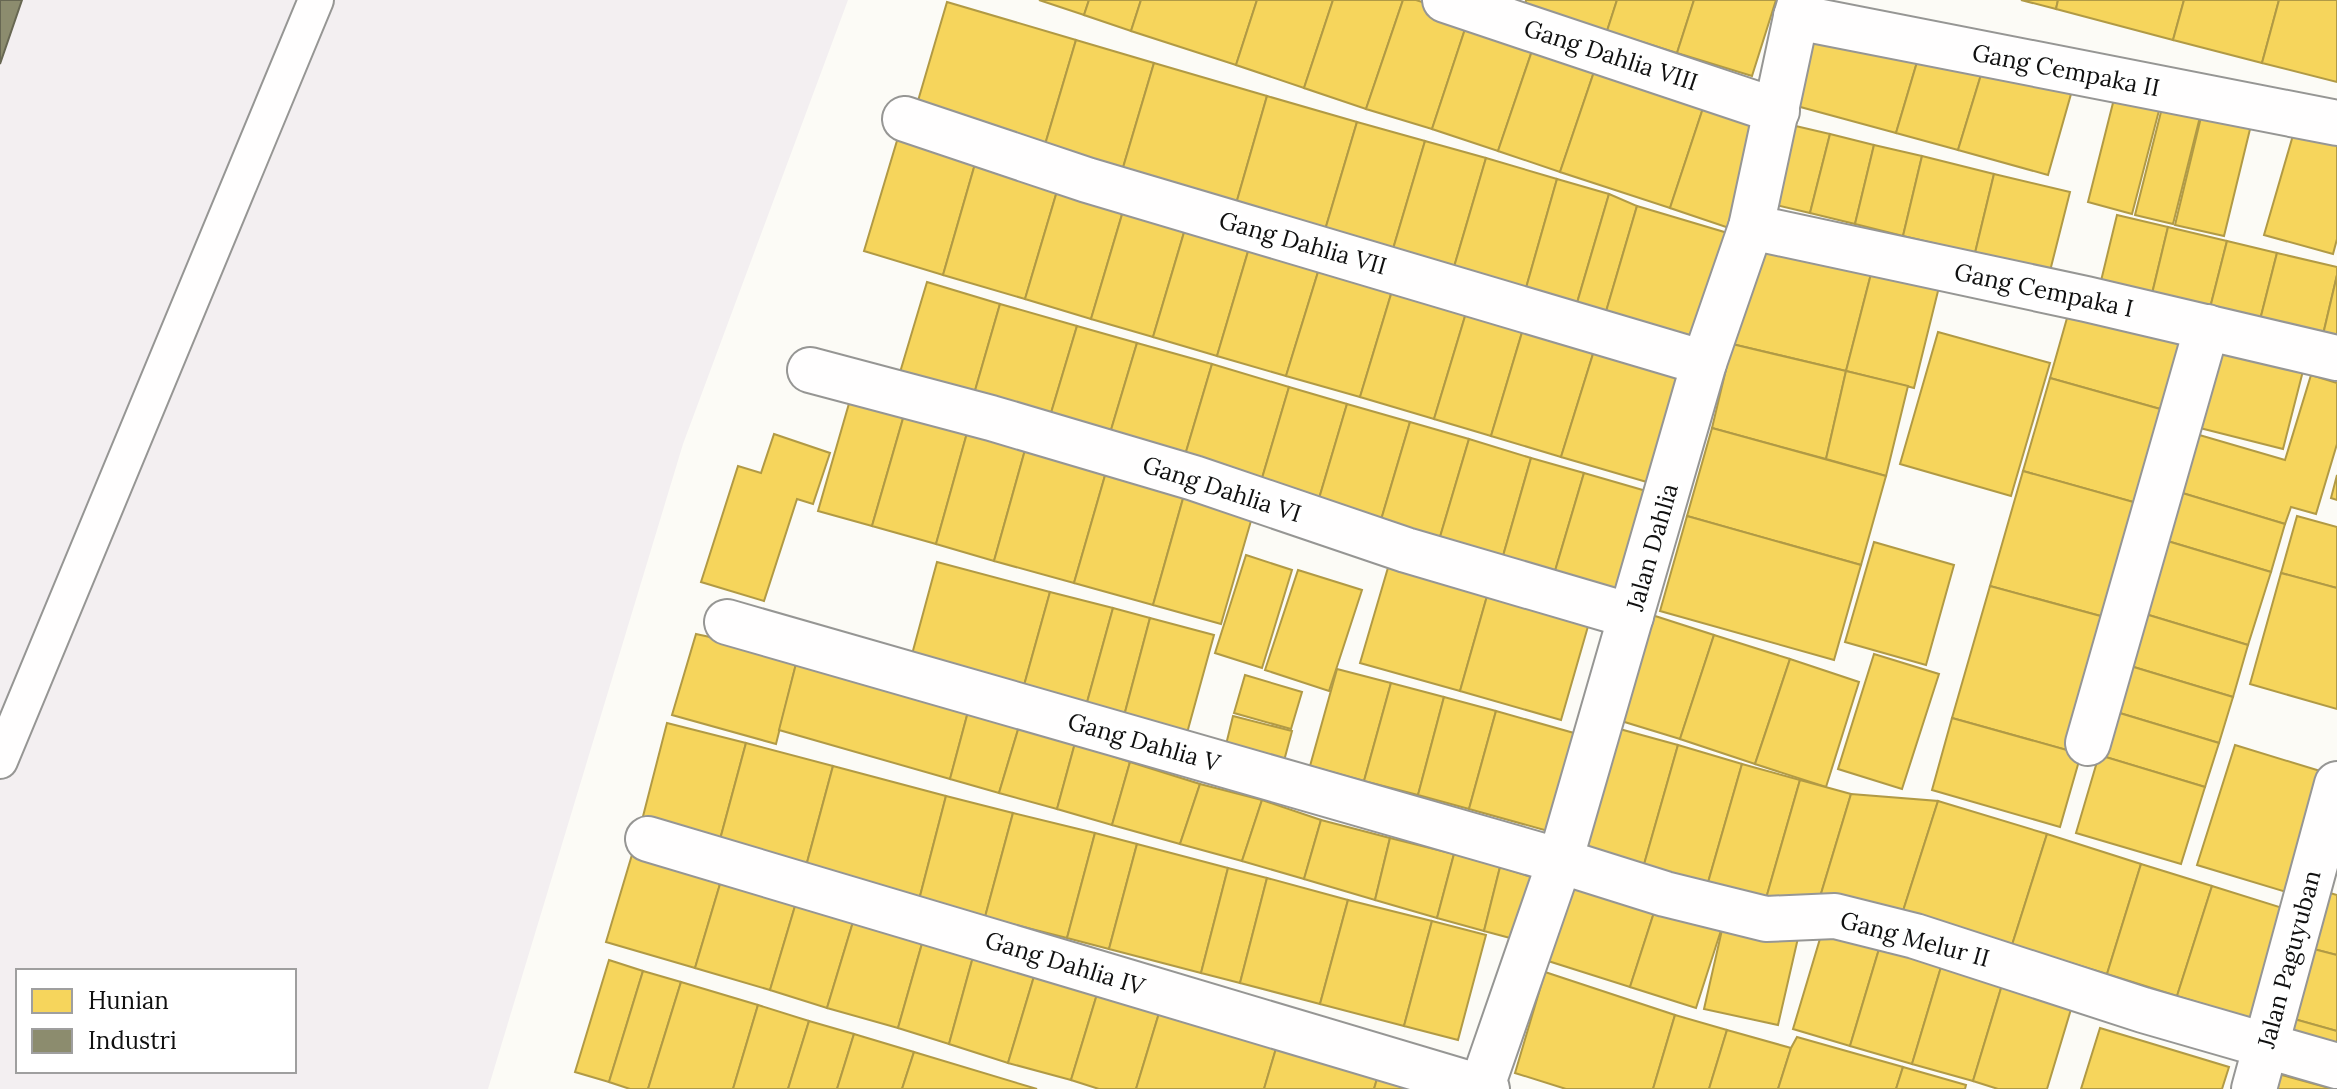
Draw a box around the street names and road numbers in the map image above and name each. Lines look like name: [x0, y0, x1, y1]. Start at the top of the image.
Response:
street label: Gang Dahlia VIII: [1520, 12, 1702, 98]
street label: Gang Cempaka II: [1970, 37, 2162, 103]
street label: Gang Dahlia VII: [1216, 204, 1390, 282]
street label: Gang Cempaka I: [1952, 256, 2136, 324]
street label: Gang Dahlia VI: [1139, 449, 1305, 529]
street label: Jalan Dahlia: [1619, 480, 1685, 615]
street label: Gang Dahlia V: [1064, 705, 1225, 779]
street label: Jalan Paguyuban: [2250, 867, 2328, 1052]
street label: Gang Melur II: [1837, 904, 1993, 974]
street label: Gang Dahlia IV: [982, 924, 1150, 1002]

